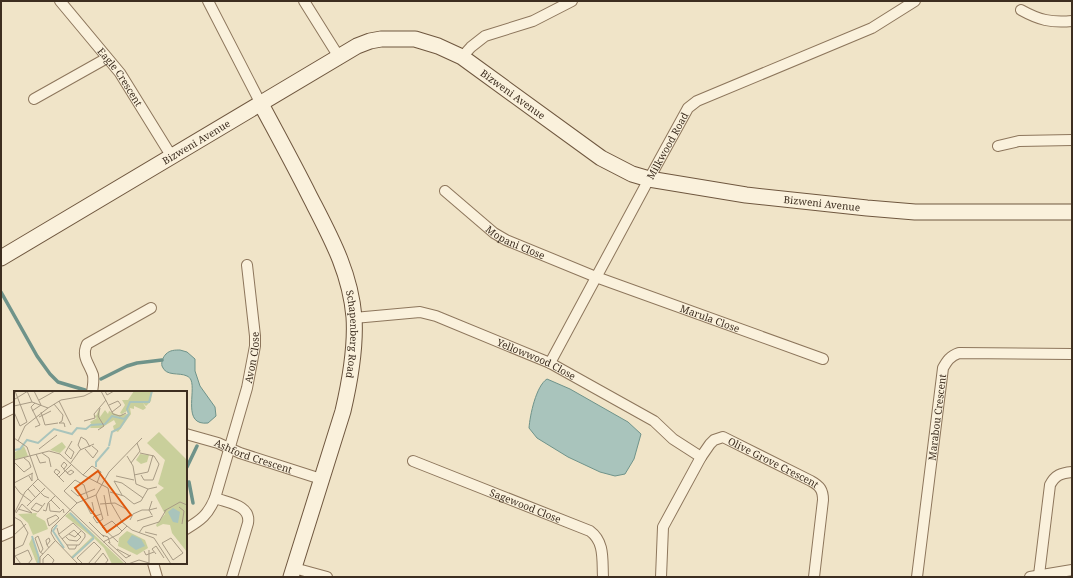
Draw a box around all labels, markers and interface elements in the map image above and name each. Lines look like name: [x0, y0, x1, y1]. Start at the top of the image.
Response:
street label: Eagle Crescent: [95, 44, 146, 109]
street label: Bizweni Avenue: [478, 66, 548, 122]
street label: Milkwood Road: [643, 110, 691, 182]
street label: Bizweni Avenue: [159, 116, 233, 168]
street label: Bizweni Avenue: [783, 192, 861, 214]
street label: Mopani Close: [483, 222, 547, 262]
street label: Schapenberg Road: [343, 289, 361, 379]
street label: Marula Close: [678, 301, 742, 335]
street label: Avon Close: [241, 331, 262, 384]
street label: Yellowwood Close: [494, 335, 578, 383]
street label: Marabou Crescent: [925, 373, 949, 461]
inset map: [14, 391, 187, 564]
street label: Olive Grove Crescent: [726, 434, 822, 491]
street label: Ashford Crescent: [212, 435, 295, 476]
street label: Sagewood Close: [488, 485, 563, 526]

